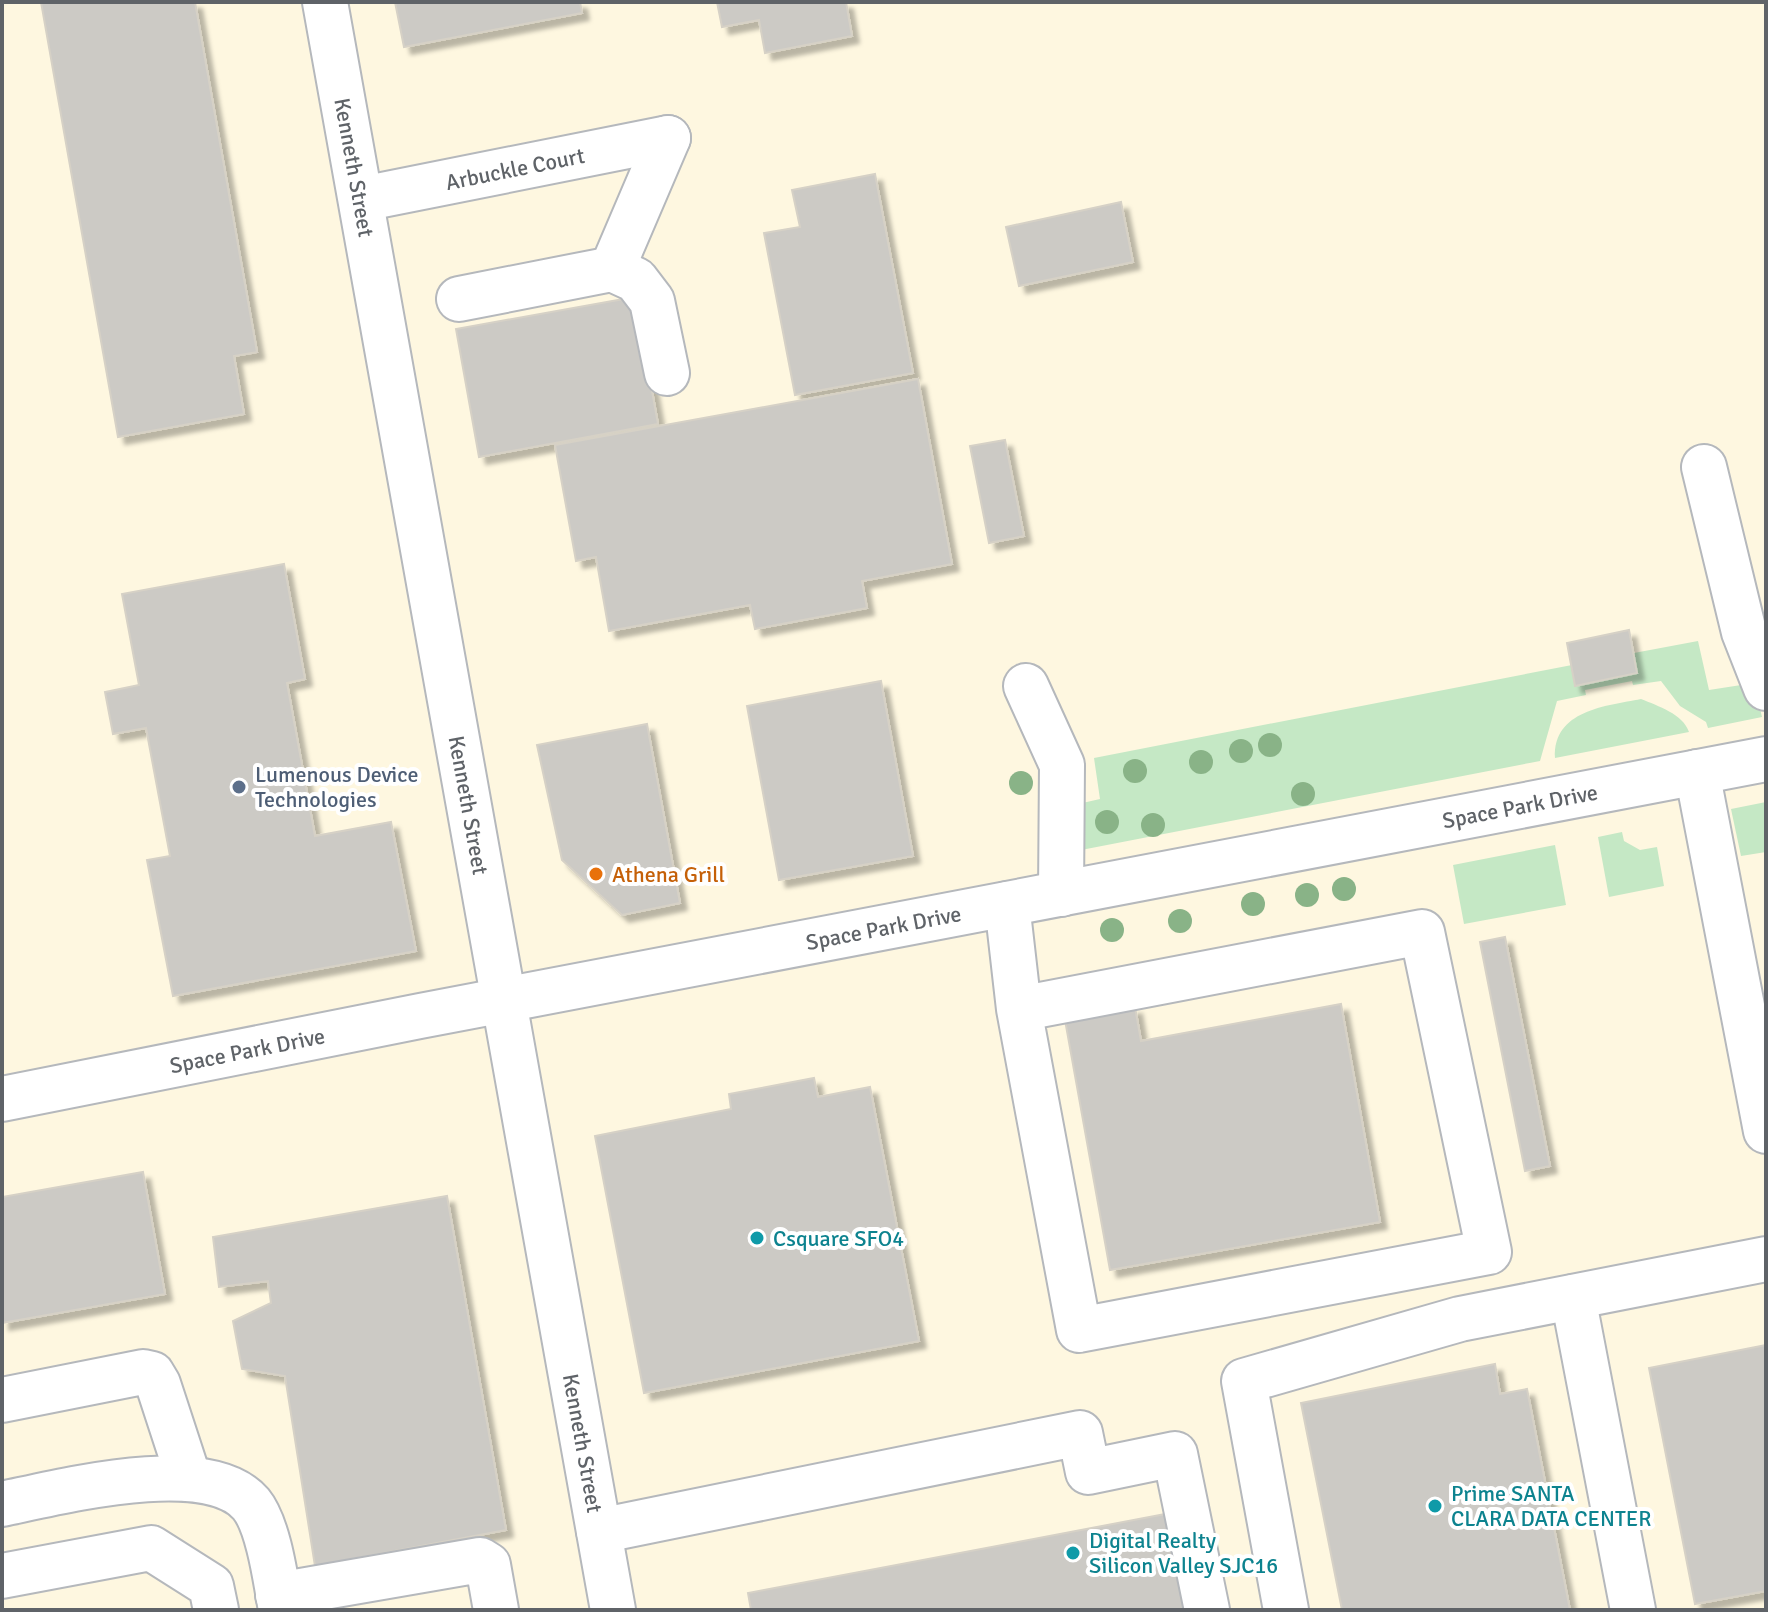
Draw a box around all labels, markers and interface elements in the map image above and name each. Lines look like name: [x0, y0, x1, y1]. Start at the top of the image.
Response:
street label: Kenneth Street: [328, 96, 380, 239]
street label: Arbuckle Court: [443, 142, 587, 196]
street label: Kenneth Street: [443, 734, 494, 877]
place label: Lumenous Device Technologies: [255, 761, 418, 813]
marker: Lumenous Device Technologies: [230, 778, 248, 796]
street label: Space Park Drive: [1440, 778, 1600, 834]
place label: Athena Grill: [612, 861, 725, 888]
marker: Athena Grill: [587, 865, 605, 883]
street label: Space Park Drive: [804, 900, 963, 956]
street label: Space Park Drive: [167, 1022, 327, 1079]
place label: Csquare SFO4: [773, 1225, 904, 1252]
marker: Csquare SFO4: [748, 1229, 766, 1247]
street label: Kenneth Street: [557, 1372, 608, 1515]
place label: Prime SANTA CLARA DATA CENTER: [1451, 1480, 1652, 1532]
marker: Prime SANTA CLARA DATA CENTER: [1426, 1497, 1444, 1515]
place label: Digital Realty Silicon Valley SJC16: [1089, 1527, 1278, 1579]
marker: Digital Realty Silicon Valley SJC16: [1064, 1544, 1082, 1562]

